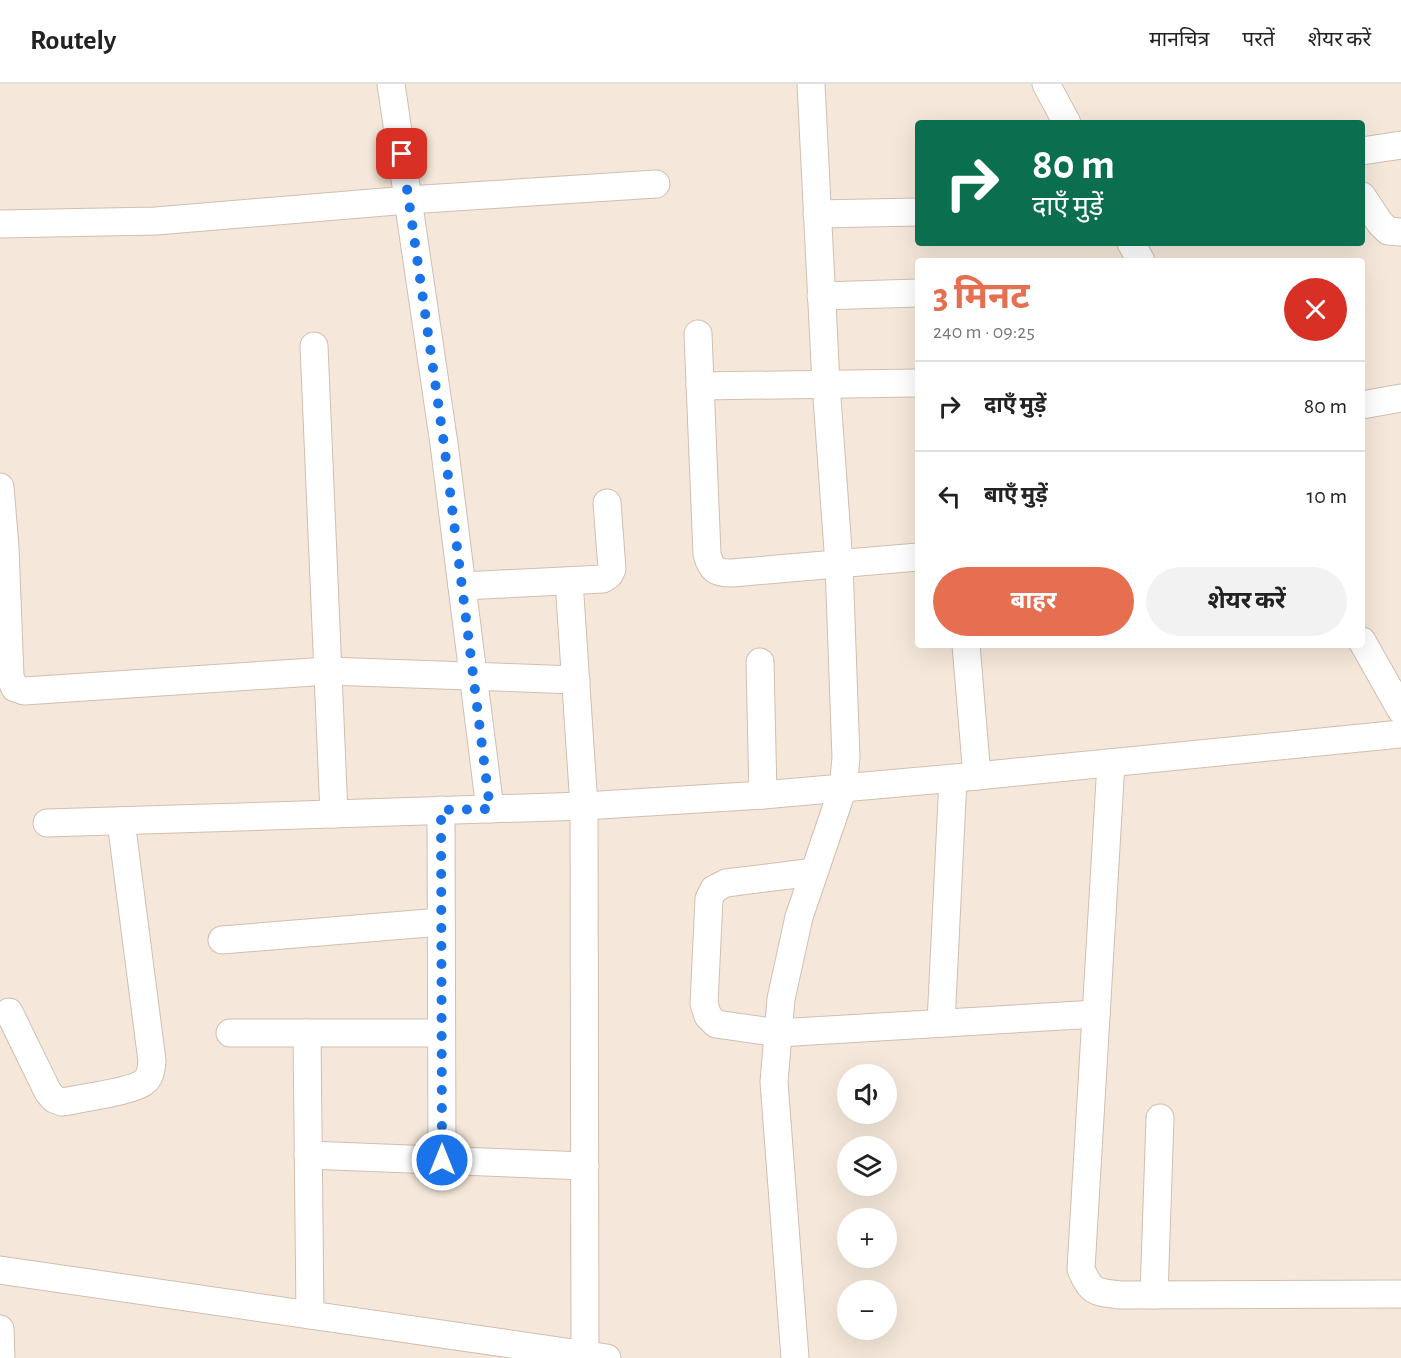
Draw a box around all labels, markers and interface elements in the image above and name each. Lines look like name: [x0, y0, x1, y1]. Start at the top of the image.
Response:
text: Routely: [30, 27, 116, 55]
text: मानचित्र: [1149, 29, 1209, 50]
text: परतें: [1242, 29, 1275, 50]
text: शेयर करें: [1308, 29, 1371, 50]
pin: [376, 128, 427, 179]
icon: arrive: [385, 137, 418, 170]
icon: right: [933, 144, 1011, 222]
text: 80 m: [1032, 144, 1115, 186]
text: दाएँ मुड़ें: [1032, 193, 1103, 220]
button: close: [1284, 278, 1347, 341]
text: 3 मिनट: [933, 279, 1030, 315]
text: 240 m · 09:25: [933, 322, 1035, 342]
icon: right: [933, 390, 966, 423]
text: दाएँ मुड़ें: [984, 394, 1046, 416]
text: 80 m: [1304, 395, 1347, 417]
icon: left: [933, 480, 966, 513]
text: बाएँ मुड़ें: [984, 484, 1048, 506]
text: 10 m: [1307, 485, 1347, 507]
button: बाहर: [933, 567, 1134, 636]
button: शेयर करें: [1146, 567, 1347, 636]
map controls: [837, 1064, 897, 1340]
button: sound: [837, 1064, 897, 1124]
position arrow: [410, 1128, 474, 1192]
button: layers: [837, 1136, 897, 1196]
button: +: [837, 1208, 897, 1268]
button: −: [837, 1280, 897, 1340]

